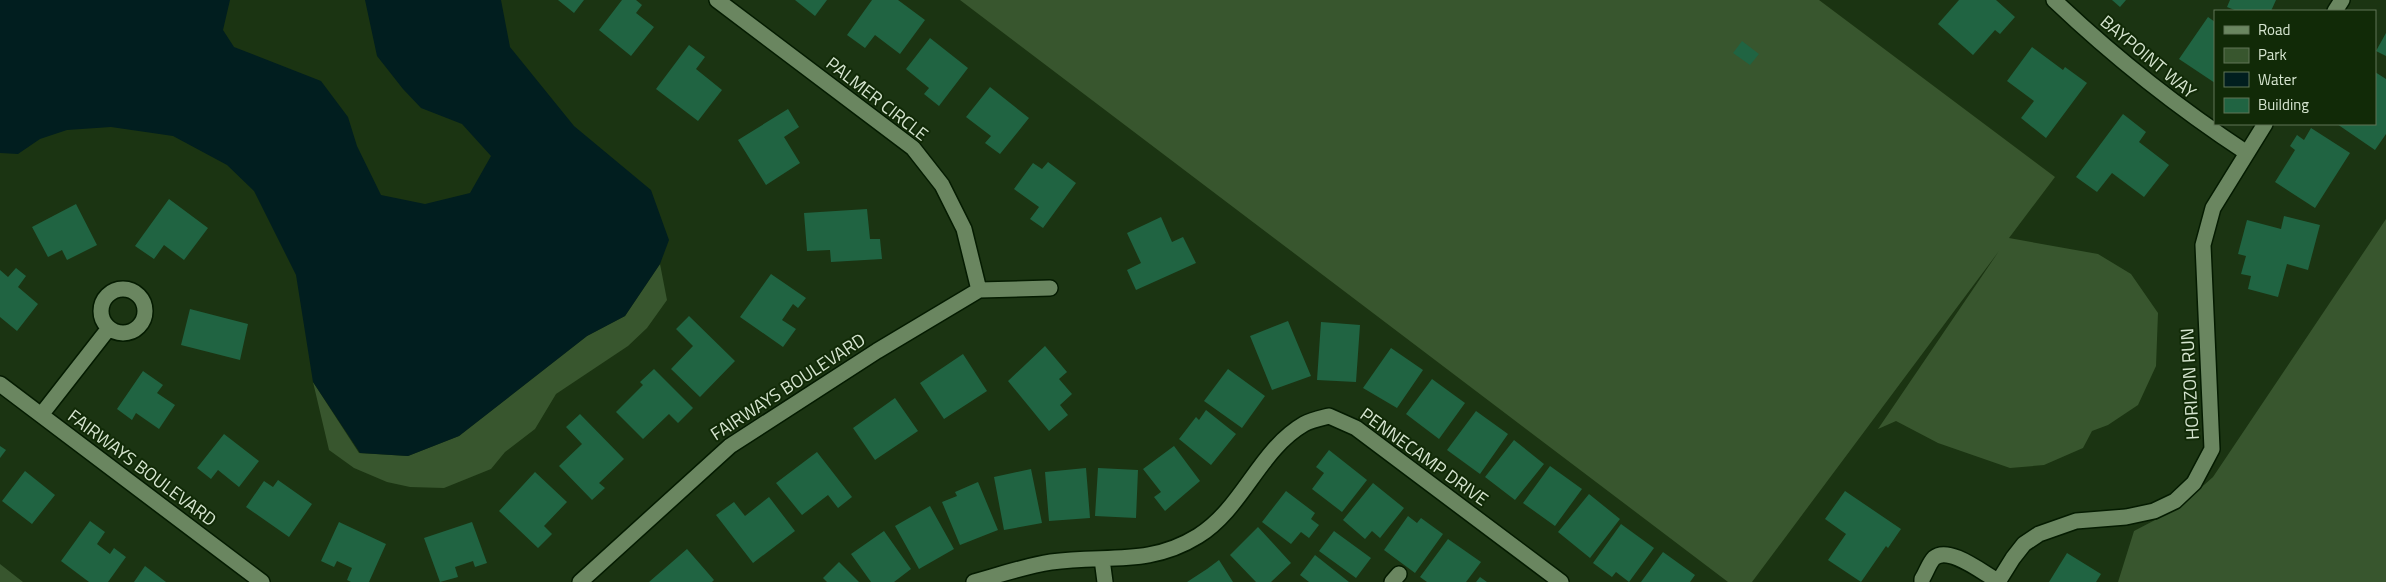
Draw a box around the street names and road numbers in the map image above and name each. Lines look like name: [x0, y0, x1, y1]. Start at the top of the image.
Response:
street label: BAYPOINT WAY: [2094, 8, 2202, 105]
street label: PALMER CIRCLE: [820, 50, 934, 147]
street label: FAIRWAYS BOULEVARD: [705, 326, 871, 447]
street label: HORIZON RUN: [2173, 327, 2206, 441]
street label: PENNECAMP DRIVE: [1355, 401, 1494, 512]
street label: FAIRWAYS BOULEVARD: [62, 403, 222, 533]

